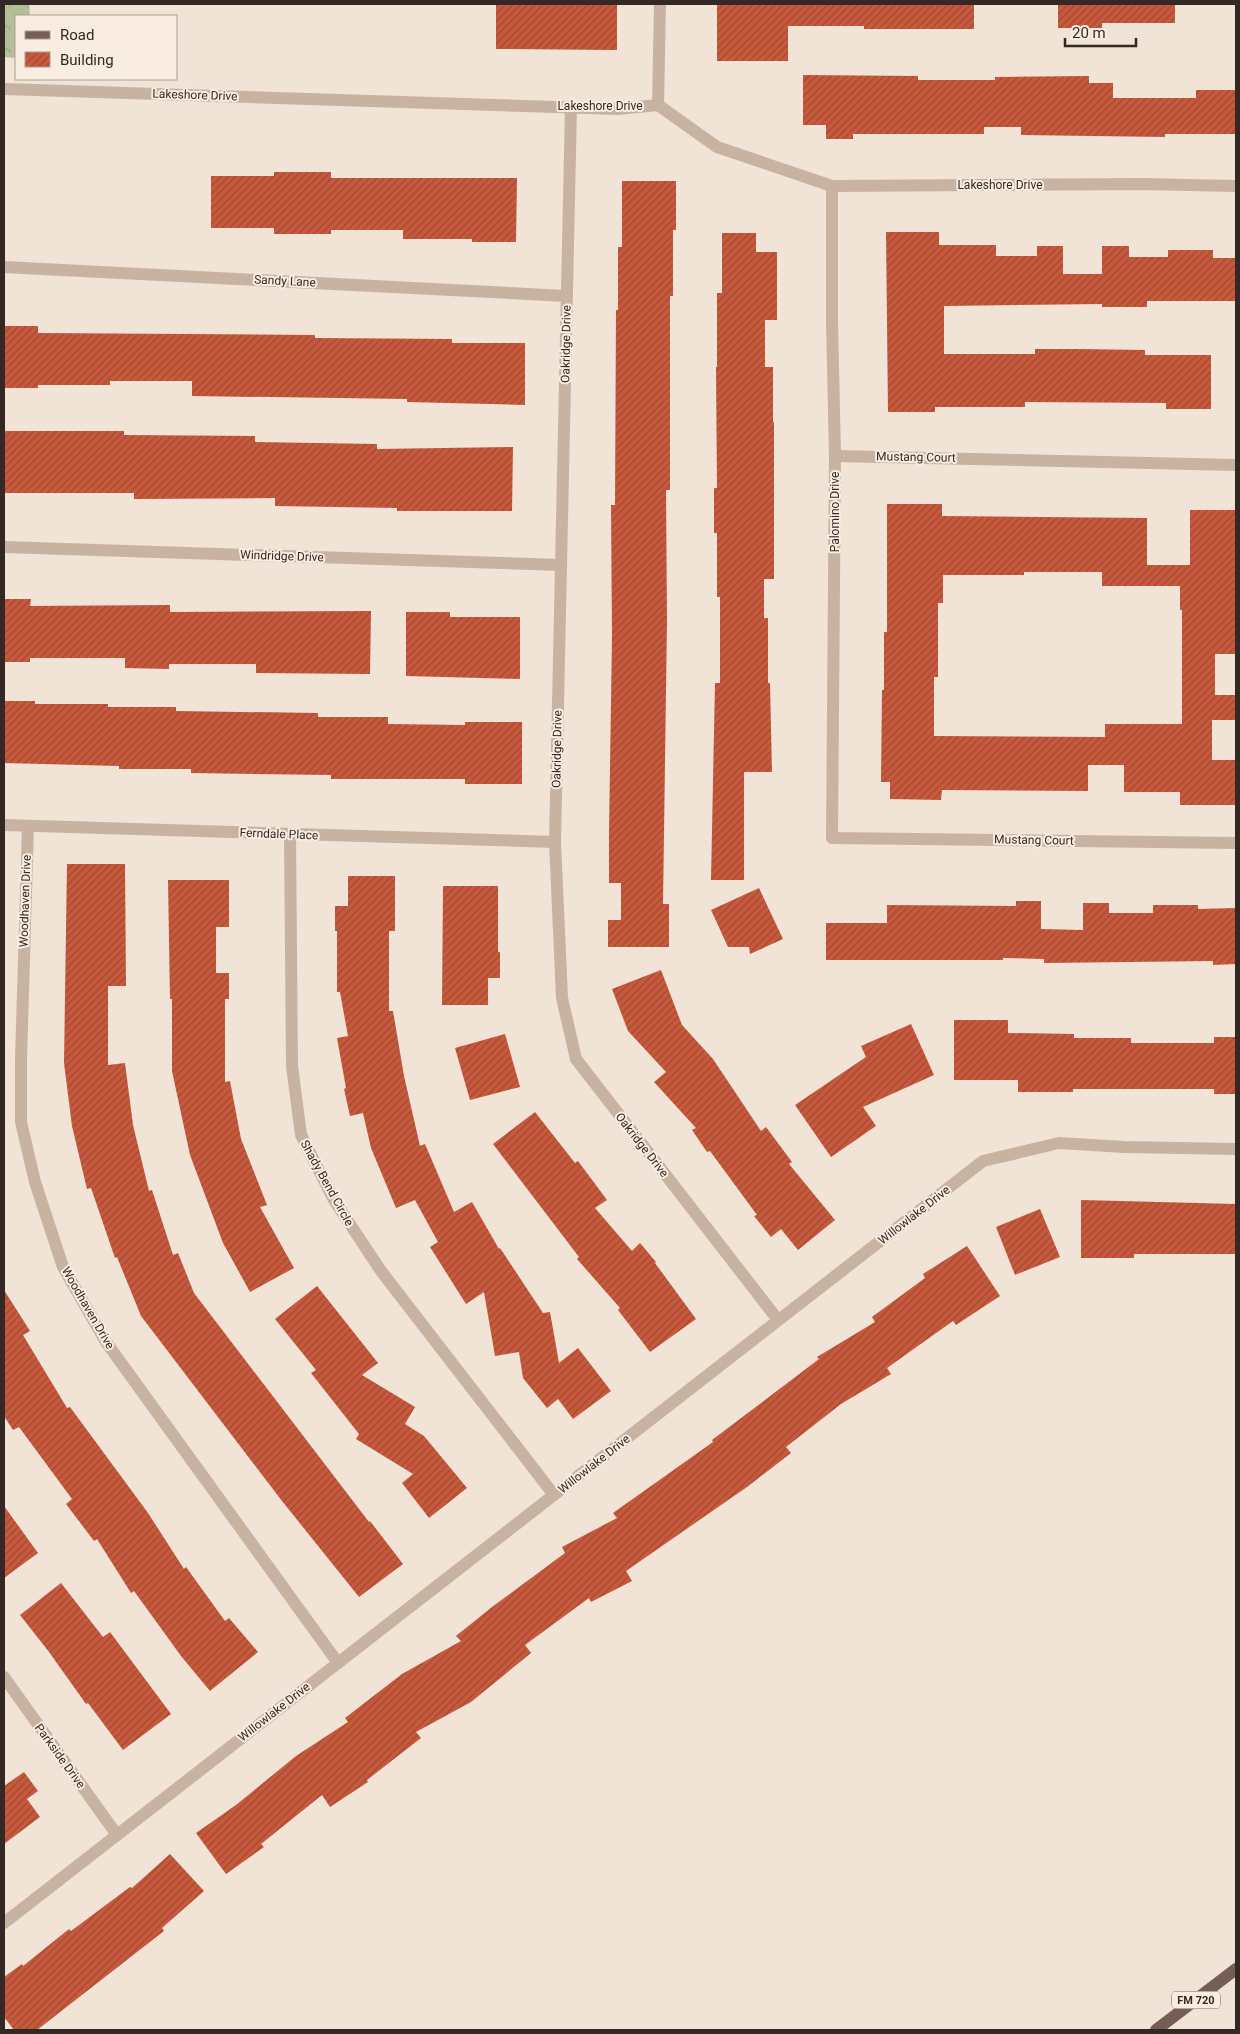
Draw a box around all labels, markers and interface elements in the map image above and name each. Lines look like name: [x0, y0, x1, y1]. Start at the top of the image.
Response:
legend: [15, 15, 178, 80]
scale bar: [1065, 15, 1136, 47]
text: 20 m: [1072, 24, 1106, 42]
text: Road: [60, 26, 94, 44]
text: Building: [60, 51, 114, 69]
street label: Lakeshore Drive: [152, 87, 238, 103]
street label: Lakeshore Drive: [557, 99, 643, 113]
street label: Lakeshore Drive: [957, 178, 1043, 192]
street label: Sandy Lane: [254, 272, 316, 290]
street label: Oakridge Drive: [558, 305, 574, 383]
street label: Mustang Court: [876, 449, 956, 465]
street label: Palomino Drive: [828, 472, 842, 552]
street label: Windridge Drive: [240, 548, 324, 564]
street label: Oakridge Drive: [549, 710, 565, 788]
street label: Ferndale Place: [239, 826, 319, 842]
street label: Mustang Court: [994, 832, 1074, 848]
street label: Woodhaven Drive: [16, 854, 34, 948]
street label: Oakridge Drive: [613, 1110, 671, 1180]
street label: Shady Bend Circle: [298, 1138, 356, 1228]
street label: Willowlake Drive: [875, 1183, 953, 1247]
street label: Woodhaven Drive: [59, 1264, 117, 1352]
street label: Willowlake Drive: [555, 1432, 633, 1496]
street label: Willowlake Drive: [235, 1680, 313, 1744]
street label: Parkside Drive: [32, 1721, 88, 1791]
road number: FM 720: [1172, 1992, 1220, 2008]

